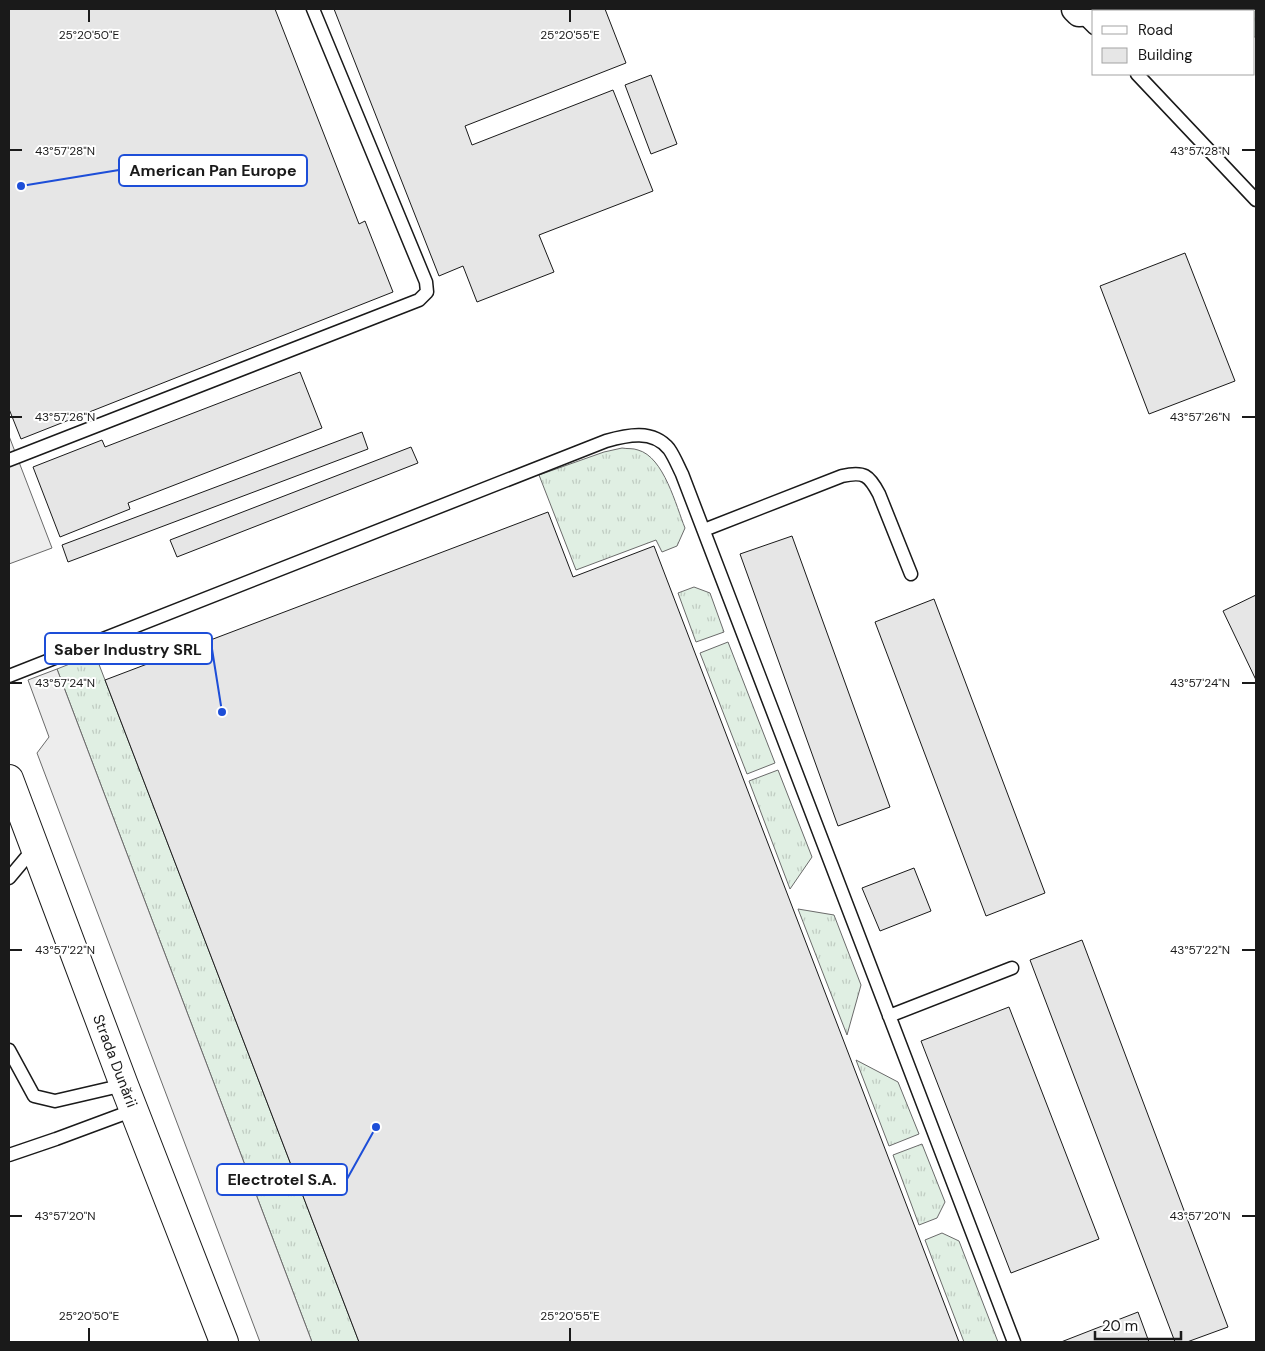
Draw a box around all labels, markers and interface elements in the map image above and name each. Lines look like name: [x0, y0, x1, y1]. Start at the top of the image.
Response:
legend: [1092, 10, 1255, 75]
text: Road: [1138, 20, 1173, 40]
text: 25°20'50"E: [59, 27, 120, 43]
text: 25°20'55"E: [540, 27, 600, 43]
text: Building: [1138, 45, 1193, 65]
text: 43°57'28"N: [35, 143, 95, 159]
text: 43°57'28"N: [1170, 143, 1230, 159]
callout: American Pan Europe: [119, 155, 307, 186]
text: American Pan Europe: [129, 160, 297, 181]
text: 43°57'26"N: [35, 409, 95, 425]
text: 43°57'26"N: [1170, 409, 1230, 425]
callout: Saber Industry SRL: [45, 633, 212, 664]
text: Saber Industry SRL: [54, 639, 202, 660]
text: 43°57'24"N: [35, 675, 95, 691]
text: 43°57'24"N: [1170, 675, 1230, 691]
text: 43°57'22"N: [35, 942, 95, 958]
text: 43°57'22"N: [1170, 942, 1230, 958]
street label: Strada Dunării: [88, 1012, 142, 1110]
callout: Electrotel S.A.: [217, 1164, 347, 1195]
text: Electrotel S.A.: [227, 1169, 337, 1190]
text: 43°57'20"N: [34, 1208, 96, 1224]
text: 43°57'20"N: [1169, 1208, 1231, 1224]
text: 25°20'50"E: [59, 1308, 120, 1324]
text: 25°20'55"E: [540, 1308, 600, 1324]
scale bar: [1095, 1308, 1181, 1340]
text: 20 m: [1102, 1316, 1138, 1336]

